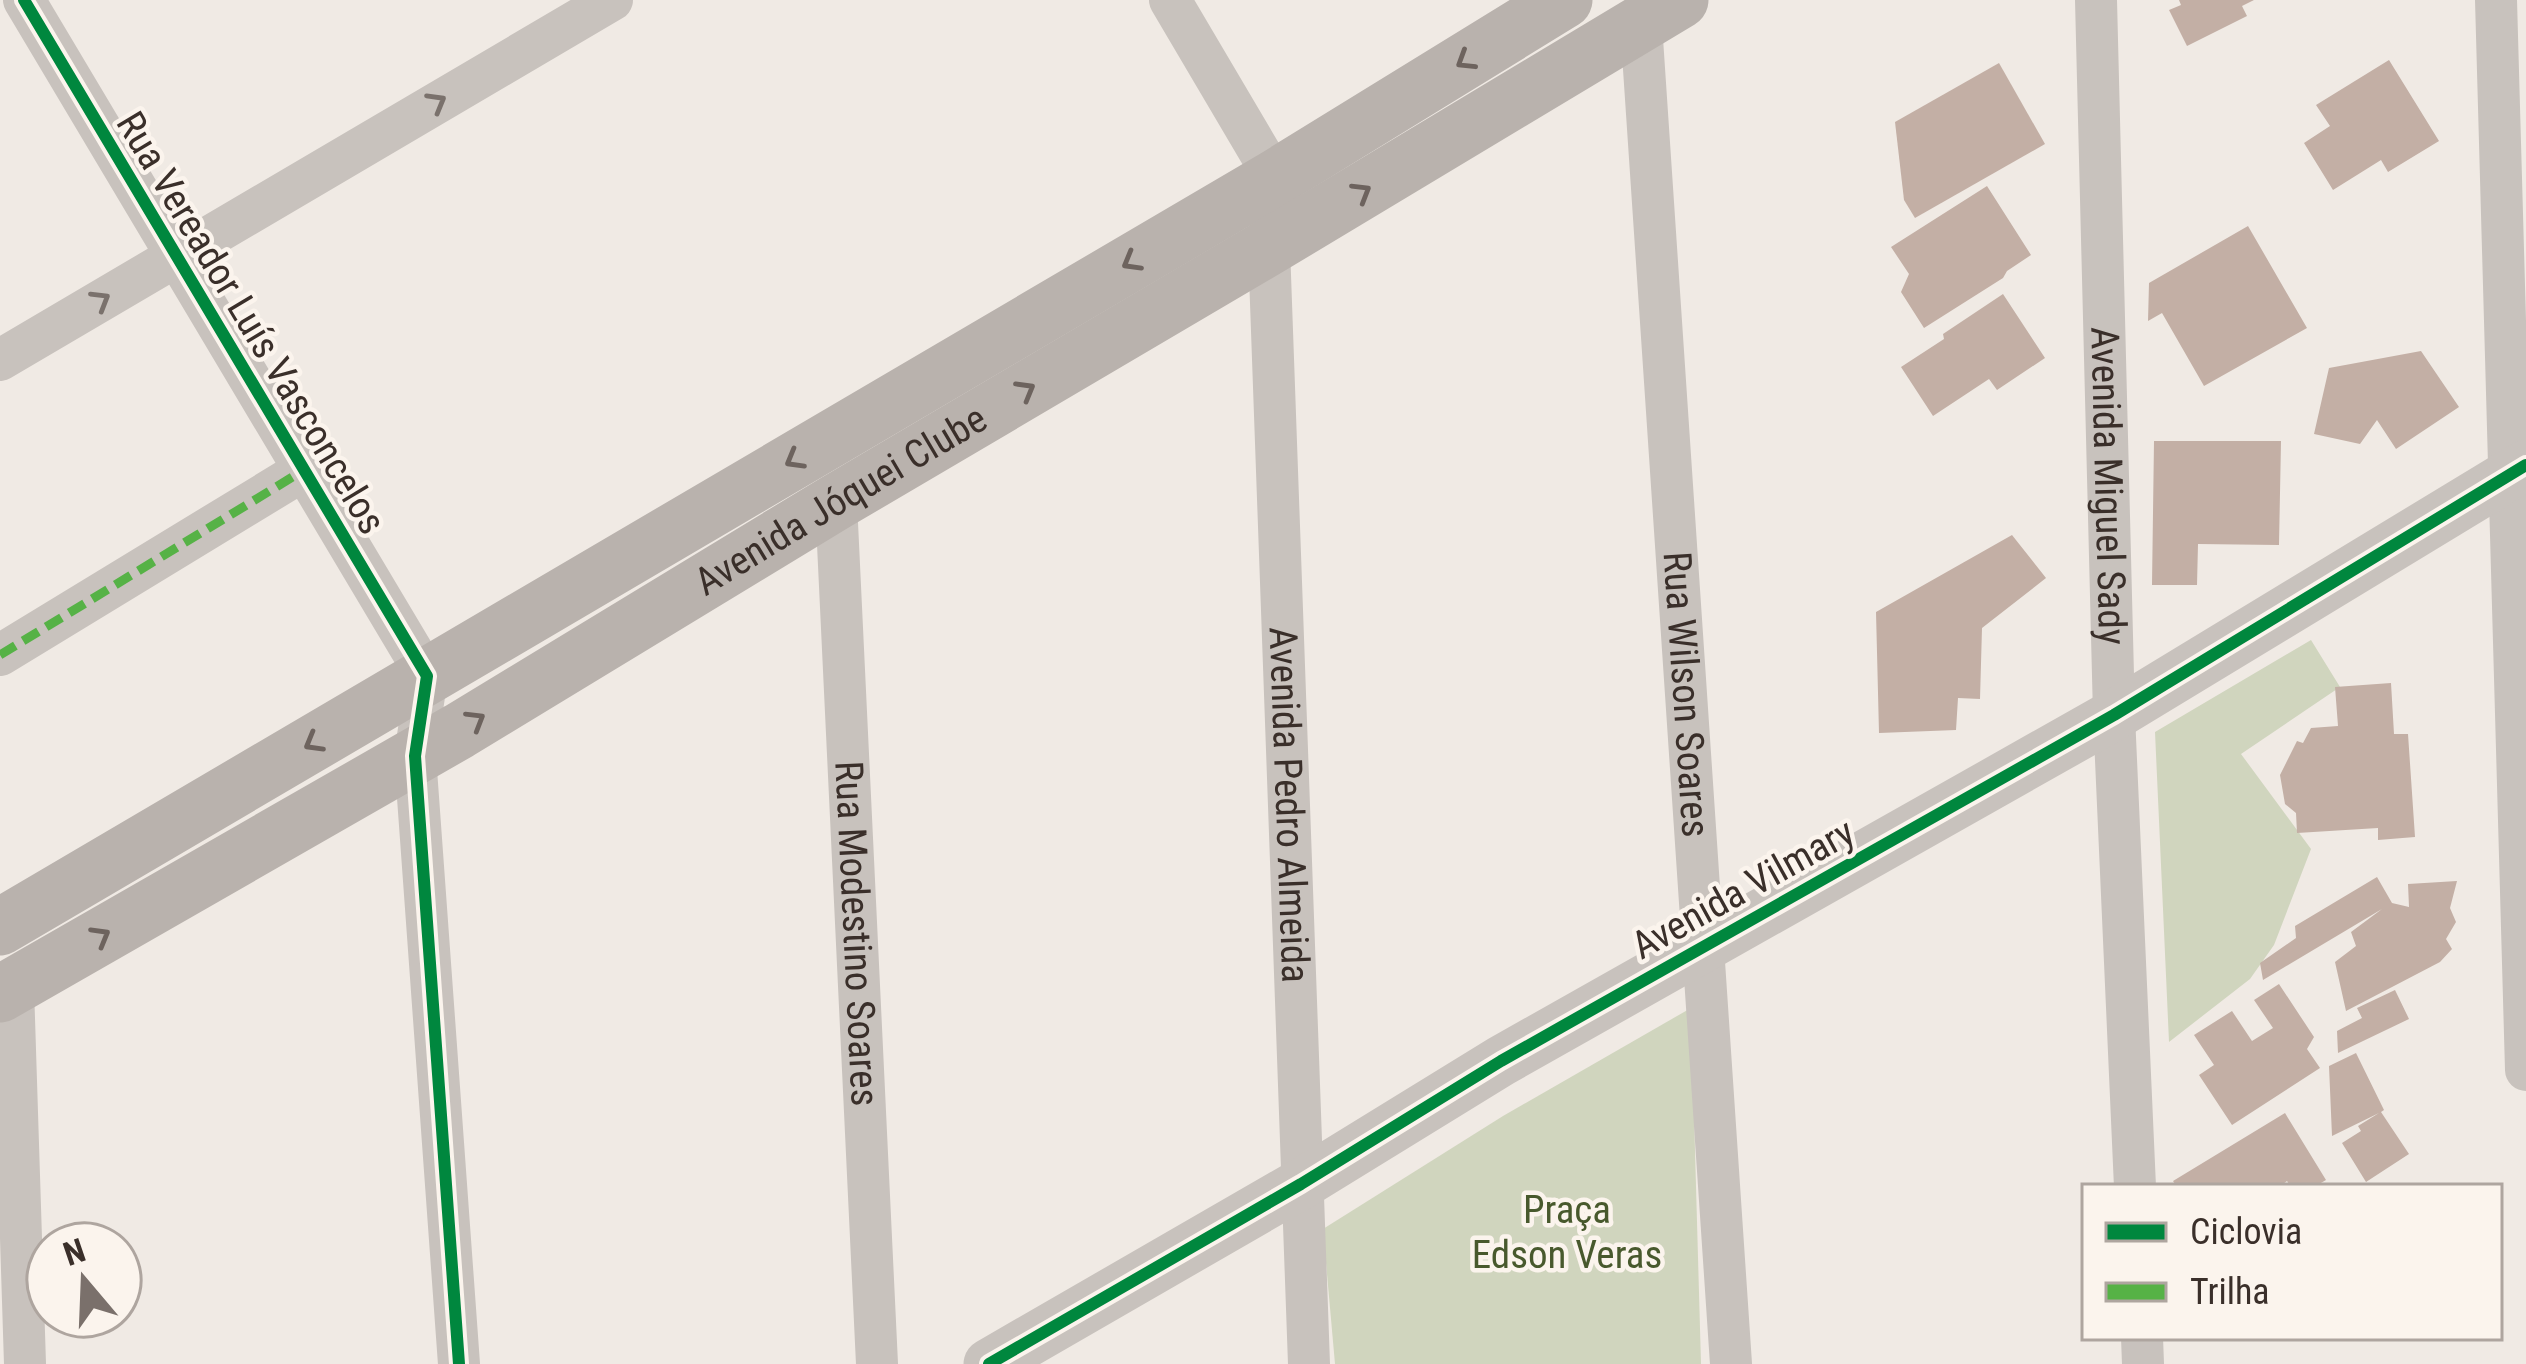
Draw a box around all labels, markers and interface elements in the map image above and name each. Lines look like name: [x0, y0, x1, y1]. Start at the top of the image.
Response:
one-way arrow: [1456, 47, 1478, 69]
one-way arrow: [424, 94, 446, 117]
street label: Rua Vereador Luís Vasconcelos: [107, 104, 395, 542]
one-way arrow: [1349, 183, 1371, 206]
one-way arrow: [1122, 248, 1143, 271]
one-way arrow: [88, 291, 109, 314]
street label: Avenida Miguel Sady: [2081, 326, 2135, 646]
one-way arrow: [1013, 382, 1035, 404]
street label: Avenida Jóquei Clube: [687, 396, 995, 605]
one-way arrow: [785, 446, 807, 469]
street label: Rua Wilson Soares: [1653, 550, 1719, 839]
street label: Avenida Pedro Almeida: [1260, 626, 1318, 984]
one-way arrow: [463, 712, 485, 734]
one-way arrow: [304, 729, 326, 751]
street label: Rua Modestino Soares: [825, 760, 888, 1107]
street label: Avenida Vilmary: [1624, 809, 1862, 969]
one-way arrow: [89, 928, 110, 951]
legend: [2082, 1184, 2502, 1340]
park label: Praça Edson Veras: [1472, 1187, 1662, 1278]
text: Ciclovia: [2190, 1211, 2302, 1253]
north arrow: [24, 1220, 144, 1340]
text: N: [58, 1230, 90, 1274]
text: Trilha: [2190, 1271, 2270, 1313]

